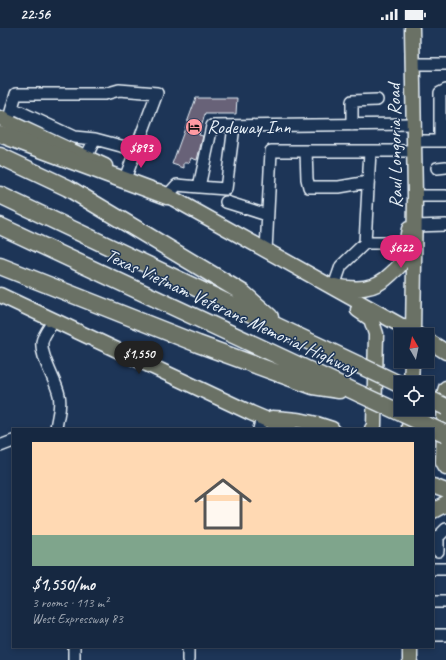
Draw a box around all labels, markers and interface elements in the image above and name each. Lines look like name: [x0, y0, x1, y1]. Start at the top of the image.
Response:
text: 22:56: [20, 5, 50, 24]
street label: Raul Longoria Road: [382, 80, 408, 208]
place label: Rodeway Inn: [207, 115, 291, 139]
hotel icon: Rodeway Inn: [184, 117, 204, 137]
pin: $893: [117, 135, 165, 169]
text: $893: [129, 140, 153, 156]
pin: $622: [377, 235, 425, 269]
text: $622: [389, 240, 413, 256]
street label: Texas Vietnam Veterans Memorial Highway: [101, 243, 362, 382]
north arrow: [394, 328, 434, 368]
map controls: [394, 328, 434, 416]
pin: $1,550: [106, 341, 172, 375]
text: $1,550: [123, 346, 155, 362]
button: locate: [394, 376, 434, 416]
icon: home: [187, 468, 259, 540]
text: $1,550/mo: [32, 574, 95, 595]
text: 3 rooms · 113 m²: [32, 595, 108, 611]
text: West Expressway 83: [32, 611, 123, 627]

